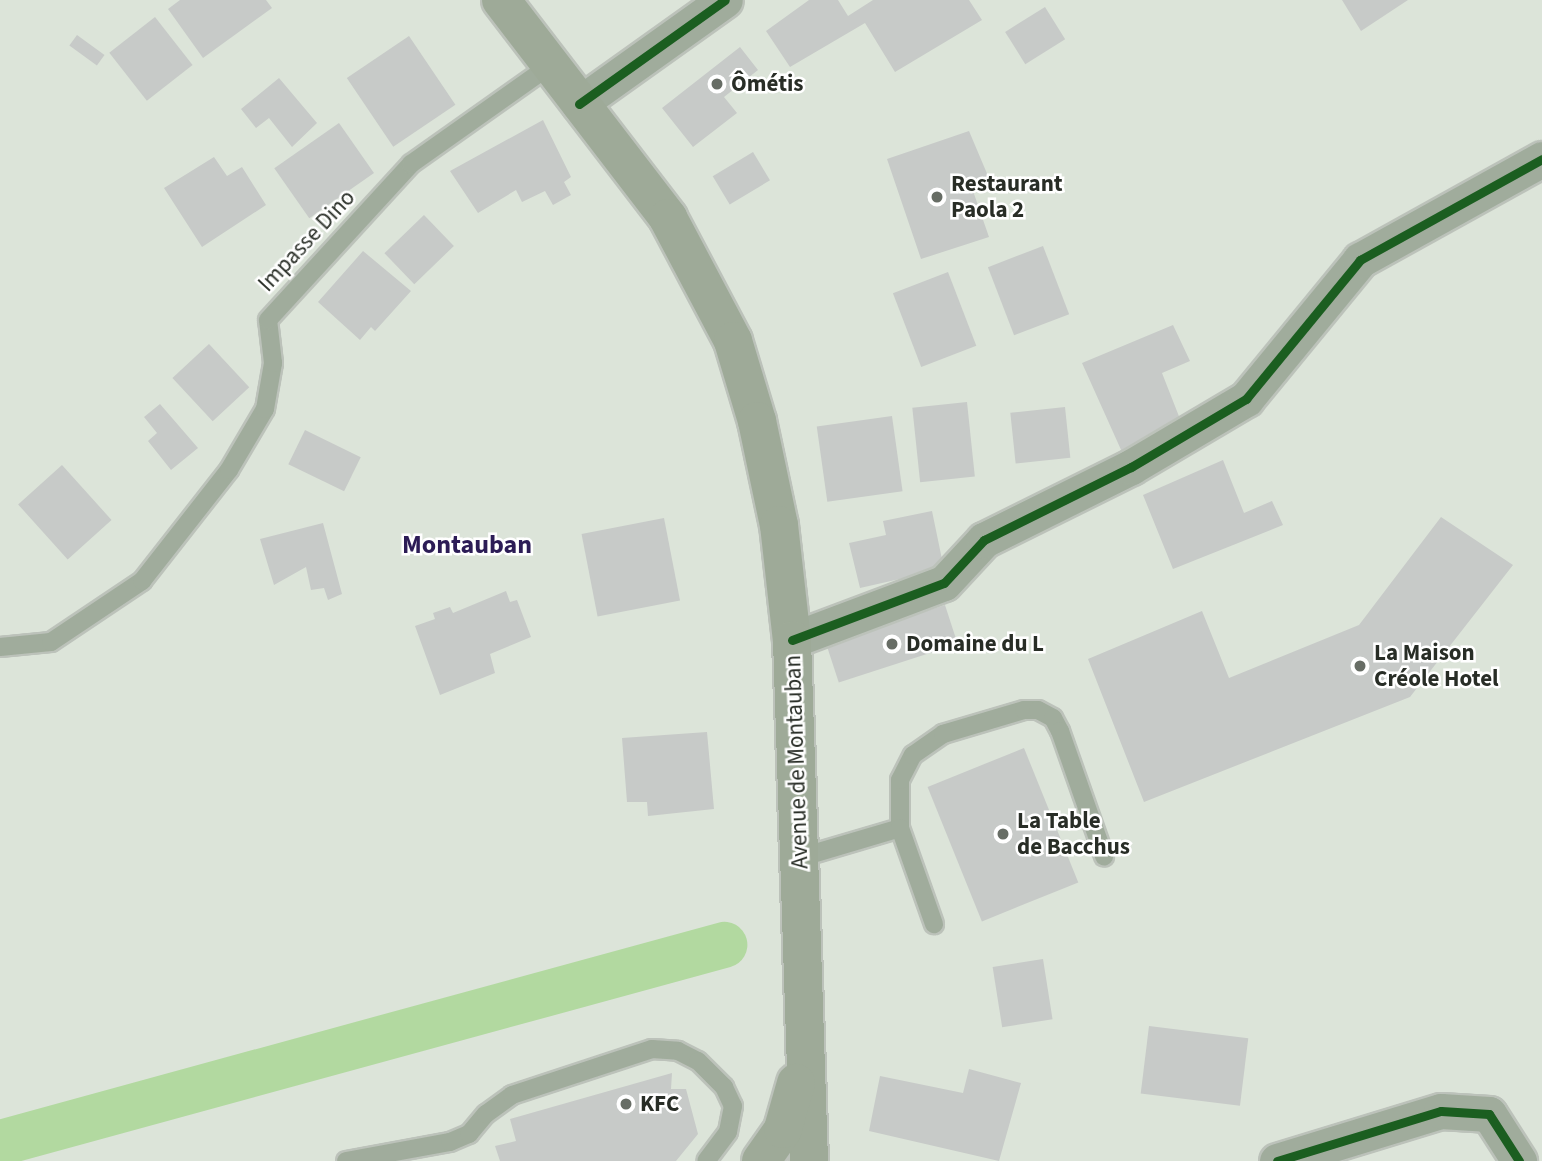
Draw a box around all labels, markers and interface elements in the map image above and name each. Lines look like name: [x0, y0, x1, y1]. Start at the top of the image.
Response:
place label: Ômétis: [731, 70, 803, 98]
marker: Ômétis: [709, 76, 725, 92]
place label: Restaurant Paola 2: [951, 170, 1063, 224]
street label: Impasse Dino: [253, 184, 361, 298]
marker: Restaurant Paola 2: [929, 189, 945, 205]
district label: Montauban: [402, 529, 532, 561]
place label: Domaine du L: [906, 630, 1044, 658]
marker: Domaine du L: [884, 636, 900, 652]
place label: La Maison Créole Hotel: [1374, 639, 1499, 693]
street label: Avenue de Montauban: [779, 655, 815, 869]
marker: La Maison Créole Hotel: [1352, 658, 1368, 674]
place label: La Table de Bacchus: [1017, 807, 1130, 861]
marker: La Table de Bacchus: [995, 826, 1011, 842]
place label: KFC: [640, 1090, 679, 1118]
marker: KFC: [618, 1096, 634, 1112]

